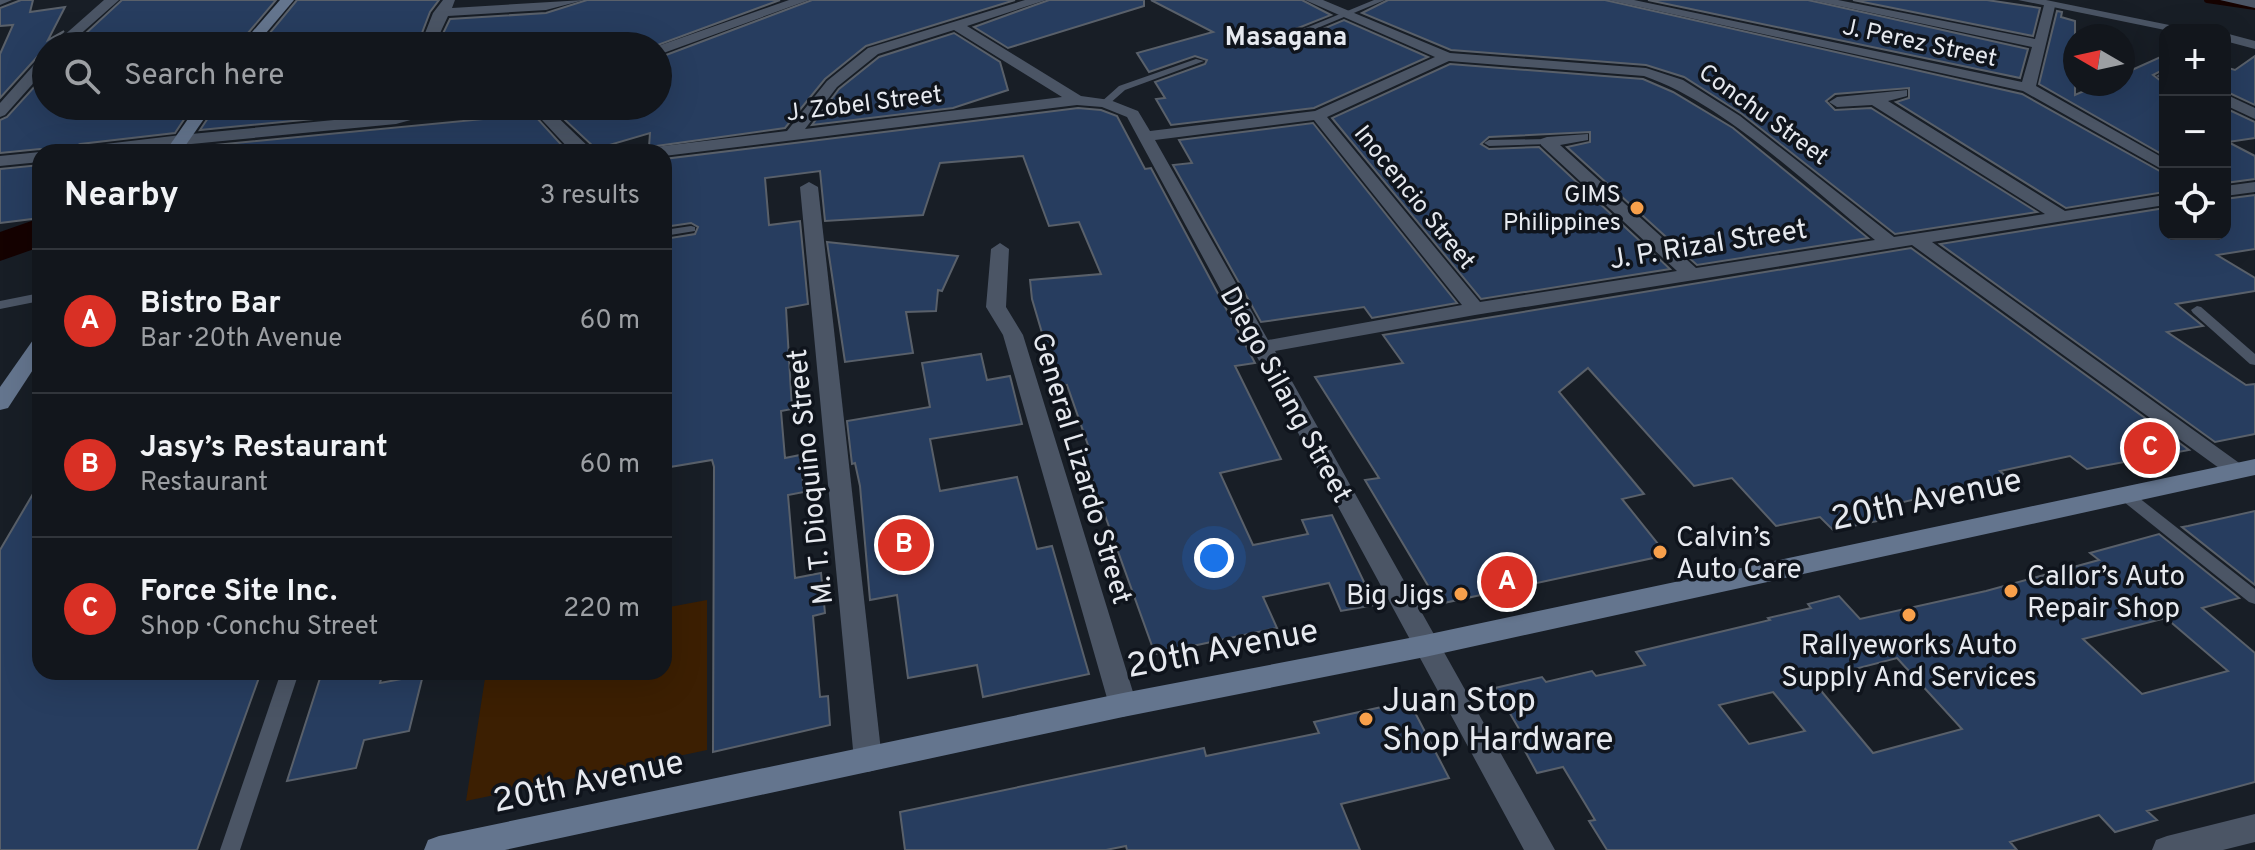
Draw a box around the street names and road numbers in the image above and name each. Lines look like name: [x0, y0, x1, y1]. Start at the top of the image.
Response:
street label: J. Perez Street: [1840, 13, 1999, 75]
street label: Conchu Street: [1692, 58, 1834, 173]
street label: J. Zobel Street: [785, 81, 944, 129]
street label: Inocencio Street: [1346, 120, 1481, 276]
street label: J. P. Rizal Street: [1607, 213, 1810, 279]
street label: Diego Silang Street: [1210, 281, 1359, 510]
street label: General Lizardo Street: [1022, 329, 1139, 609]
street label: M. T. Dioquino Street: [781, 347, 843, 606]
street label: 20th Avenue: [1827, 460, 2026, 543]
street label: 20th Avenue: [1123, 611, 1322, 690]
street label: 20th Avenue: [489, 742, 688, 825]

